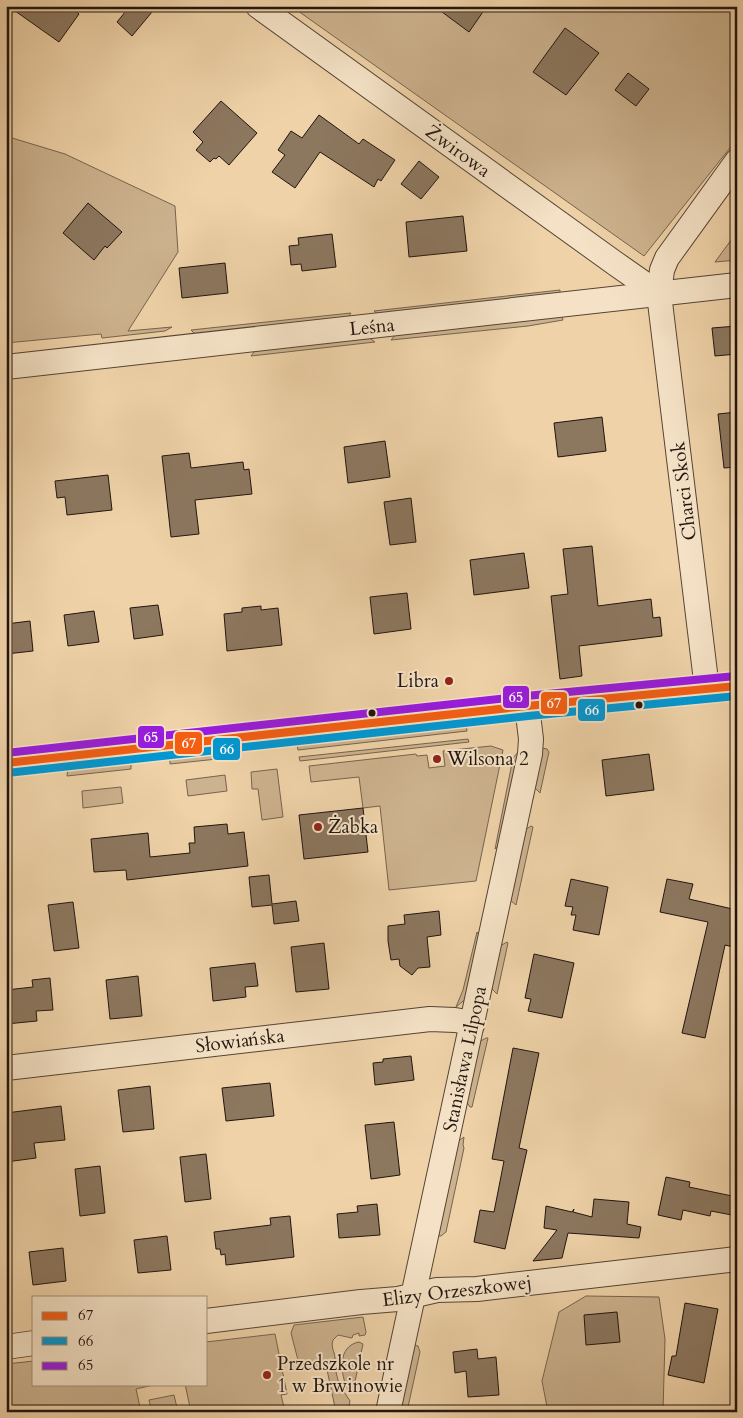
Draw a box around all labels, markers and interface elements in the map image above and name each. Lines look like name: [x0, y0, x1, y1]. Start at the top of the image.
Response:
street label: Żwirowa: [420, 119, 496, 183]
street label: Leśna: [348, 312, 396, 342]
street label: Charci Skok: [665, 439, 703, 542]
place label: Libra: [397, 668, 439, 694]
marker: Libra: [443, 675, 455, 687]
line badge: 65: [502, 685, 530, 709]
text: 65: [509, 688, 523, 707]
line badge: 67: [540, 691, 568, 715]
text: 67: [547, 694, 561, 713]
line badge: 66: [577, 698, 606, 722]
unlabelled marker: [634, 700, 644, 710]
text: 66: [585, 701, 599, 720]
unlabelled marker: [367, 708, 377, 718]
line badge: 65: [137, 725, 165, 749]
text: 65: [144, 728, 158, 747]
line badge: 67: [174, 731, 203, 755]
text: 67: [182, 734, 196, 753]
line badge: 66: [212, 737, 241, 761]
text: 66: [220, 740, 234, 759]
place label: Wilsona 2: [446, 746, 529, 772]
marker: Wilsona 2: [431, 753, 443, 765]
place label: Żabka: [328, 814, 378, 840]
marker: Żabka: [312, 821, 324, 833]
street label: Stanisława Lilpopa: [437, 984, 493, 1134]
street label: Słowiańska: [194, 1023, 286, 1059]
street label: Elizy Orzeszkowej: [381, 1269, 533, 1313]
legend: [32, 1296, 208, 1386]
text: 67: [78, 1305, 94, 1325]
text: 66: [78, 1331, 94, 1351]
place label: Przedszkole nr 1 w Brwinowie: [277, 1351, 403, 1399]
text: 65: [78, 1355, 93, 1375]
marker: Przedszkole nr 1 w Brwinowie: [261, 1369, 273, 1381]

